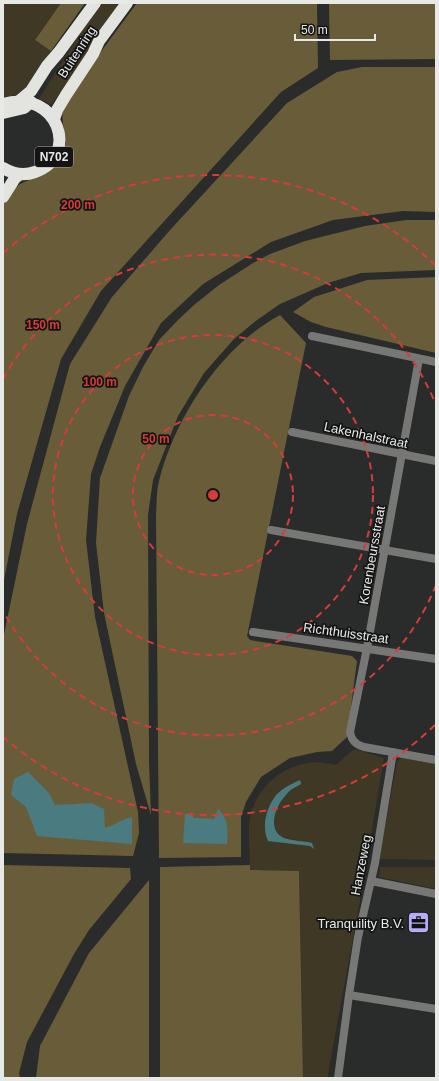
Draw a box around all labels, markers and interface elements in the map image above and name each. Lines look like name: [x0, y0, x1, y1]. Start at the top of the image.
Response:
scale bar: [295, 16, 375, 42]
street label: Buitenring: [55, 23, 99, 81]
text: 50 m: [301, 23, 328, 37]
road number: N702: [35, 147, 73, 167]
text: 200 m: [61, 198, 95, 212]
text: 150 m: [26, 318, 60, 332]
text: 100 m: [83, 375, 117, 389]
street label: Lakenhalstraat: [323, 419, 410, 451]
text: 50 m: [142, 432, 170, 446]
centre of rings: [206, 488, 220, 502]
street label: Korenbeursstraat: [356, 504, 388, 605]
street label: Richthuisstraat: [302, 620, 390, 646]
street label: Hanzeweg: [348, 833, 374, 897]
office icon: Tranquility B.V.: [406, 910, 432, 936]
place label: Tranquility B.V.: [318, 916, 404, 931]

